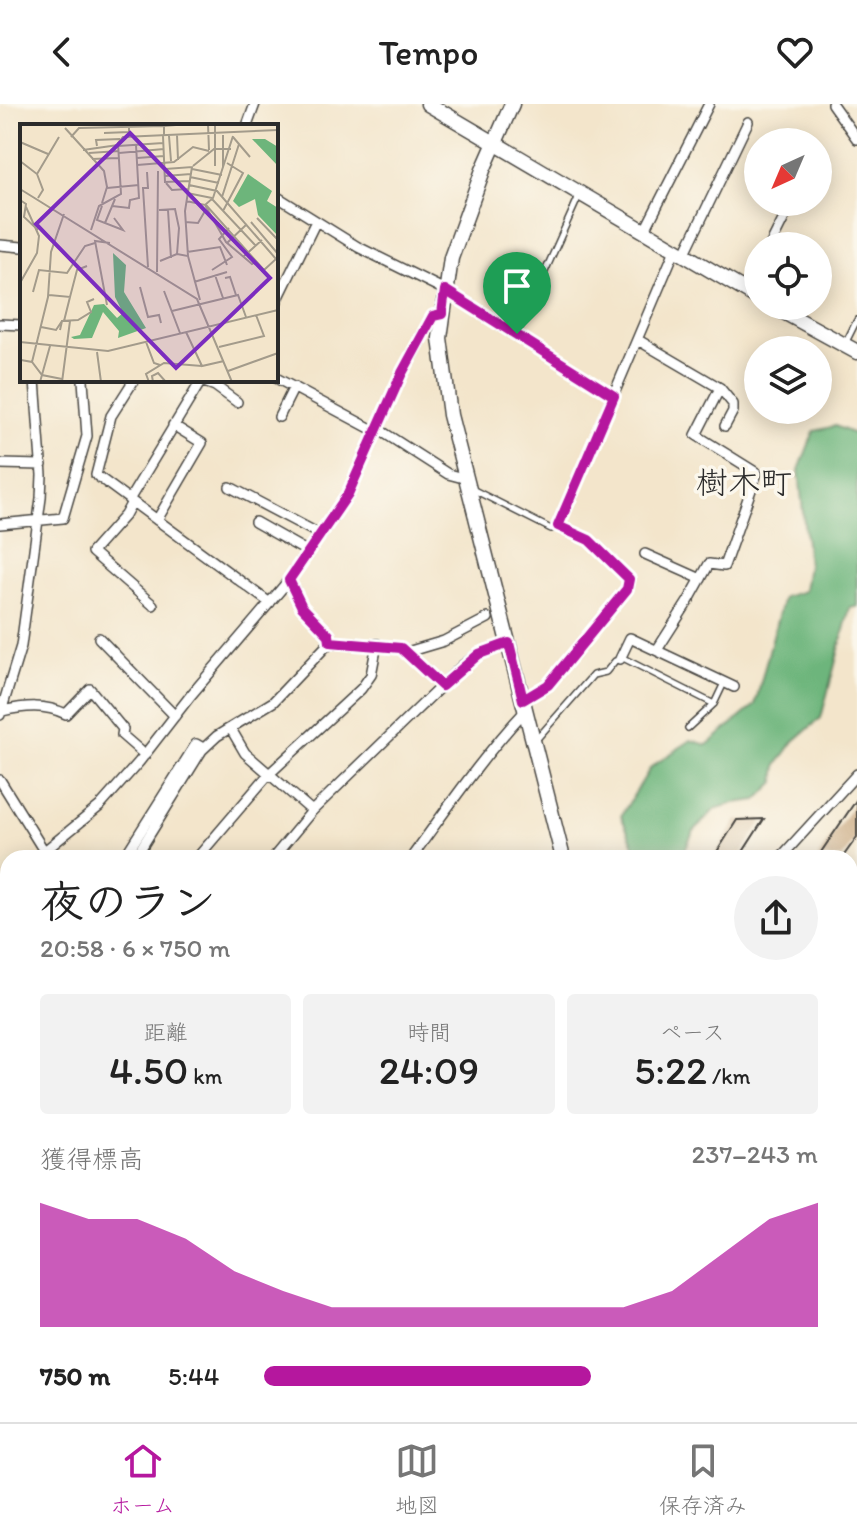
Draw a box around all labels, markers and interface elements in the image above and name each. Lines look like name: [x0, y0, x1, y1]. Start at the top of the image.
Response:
icon: back: [40, 30, 84, 74]
icon: heart: [773, 30, 817, 74]
text: Tempo: [378, 31, 479, 74]
inset map: [20, 124, 278, 382]
north arrow: [744, 128, 832, 216]
map controls: [744, 128, 832, 424]
button: locate: [744, 232, 832, 320]
pin: [483, 252, 551, 334]
icon: arrive: [495, 264, 539, 308]
button: layers: [744, 336, 832, 424]
district label: 樹木町: [696, 463, 792, 501]
text: 夜のラン: [40, 875, 216, 928]
button: share: [734, 876, 818, 960]
text: 20:58 · 6 × 750 m: [40, 932, 230, 964]
text: 距離: [144, 1019, 188, 1046]
text: 時間: [407, 1019, 451, 1046]
text: ペース: [660, 1019, 725, 1046]
text: 4.50: [109, 1046, 188, 1094]
text: 24:09: [379, 1046, 479, 1094]
text: 5:22: [634, 1046, 707, 1094]
text: km: [188, 1063, 222, 1090]
text: /km: [707, 1063, 750, 1090]
text: 237–243 m: [692, 1138, 818, 1170]
text: 獲得標高: [40, 1143, 144, 1175]
text: 750 m: [40, 1360, 110, 1392]
text: 5:44: [168, 1360, 219, 1392]
tab: ホーム: [110, 1439, 175, 1519]
tab: 地図: [395, 1439, 439, 1519]
tab: 保存済み: [659, 1439, 747, 1519]

